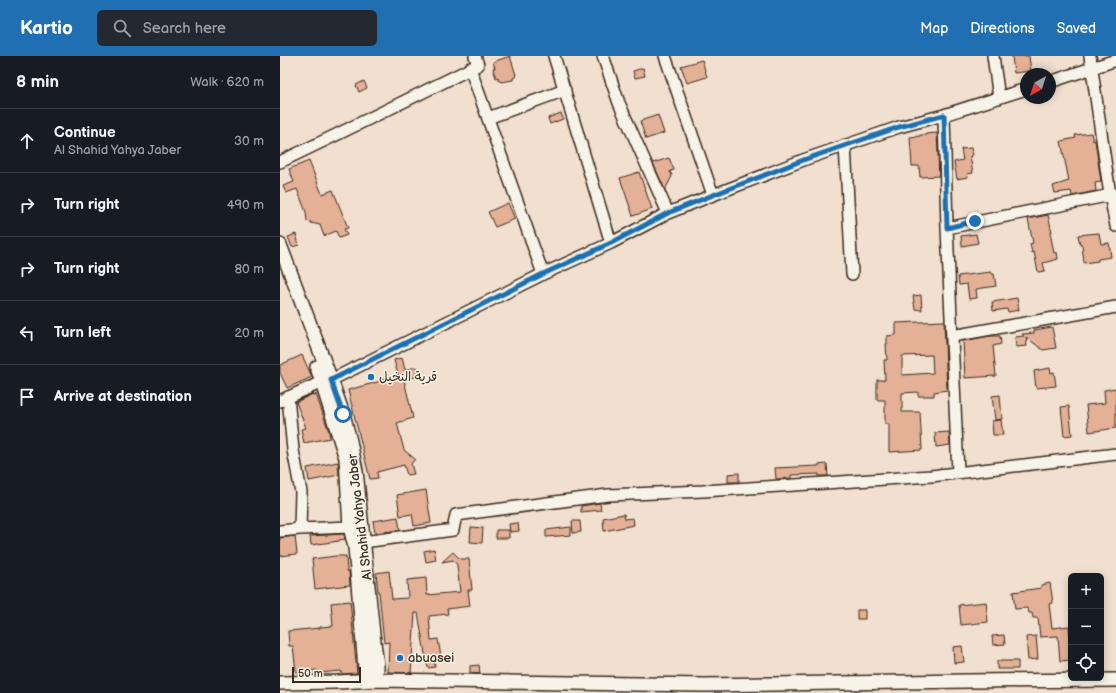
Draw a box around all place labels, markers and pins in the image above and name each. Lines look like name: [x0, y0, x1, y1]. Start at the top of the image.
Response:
place label: قرية النخيل: [379, 369, 437, 385]
marker: قرية النخيل: [366, 372, 376, 382]
place label: abuasei: [408, 650, 454, 666]
marker: abuasei: [395, 653, 405, 663]

